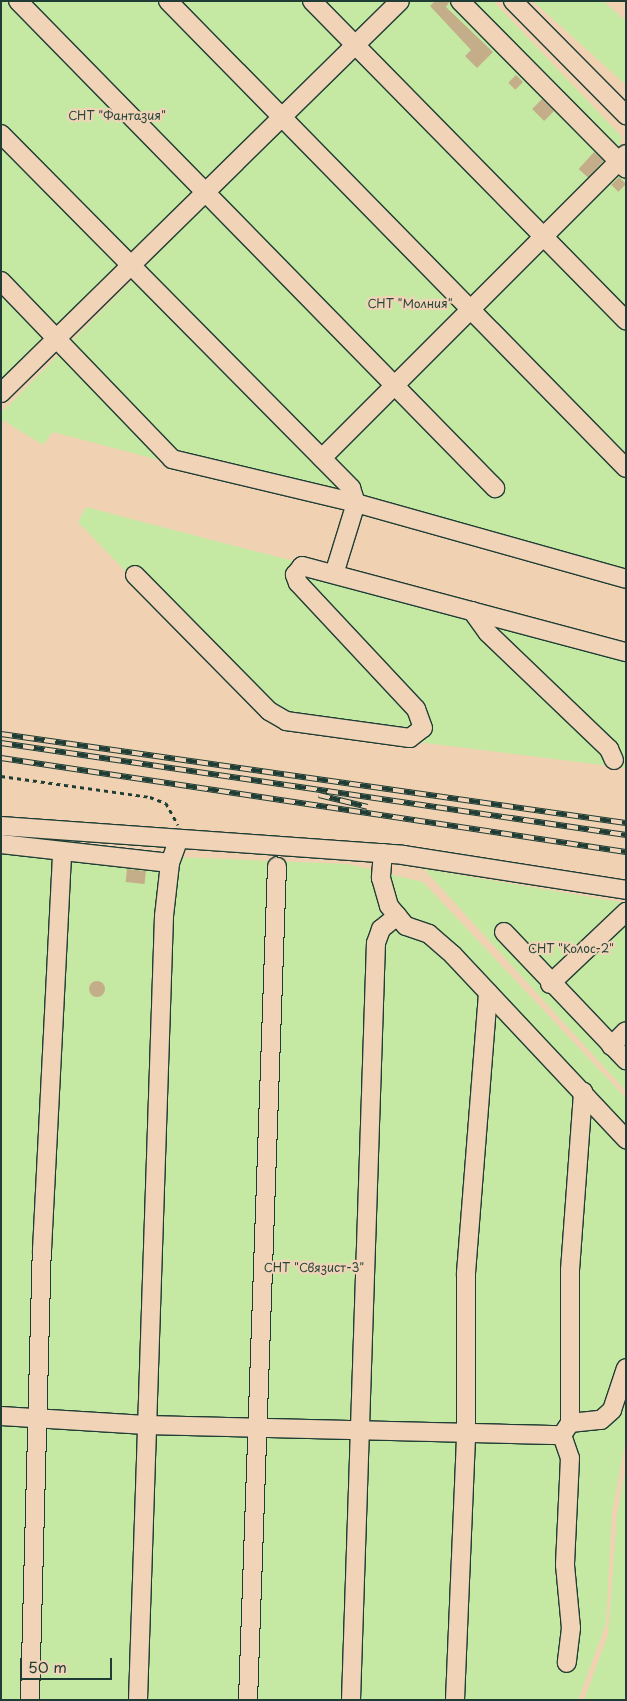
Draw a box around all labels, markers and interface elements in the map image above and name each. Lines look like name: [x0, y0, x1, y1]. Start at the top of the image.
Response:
park label: СНТ "Фантазия": [68, 109, 166, 123]
park label: СНТ "Молния": [367, 297, 453, 311]
park label: СНТ "Колос-2": [528, 942, 614, 956]
park label: СНТ "Связист-3": [264, 1261, 364, 1275]
scale bar: [22, 1648, 115, 1680]
text: 50 m: [28, 1655, 67, 1678]

